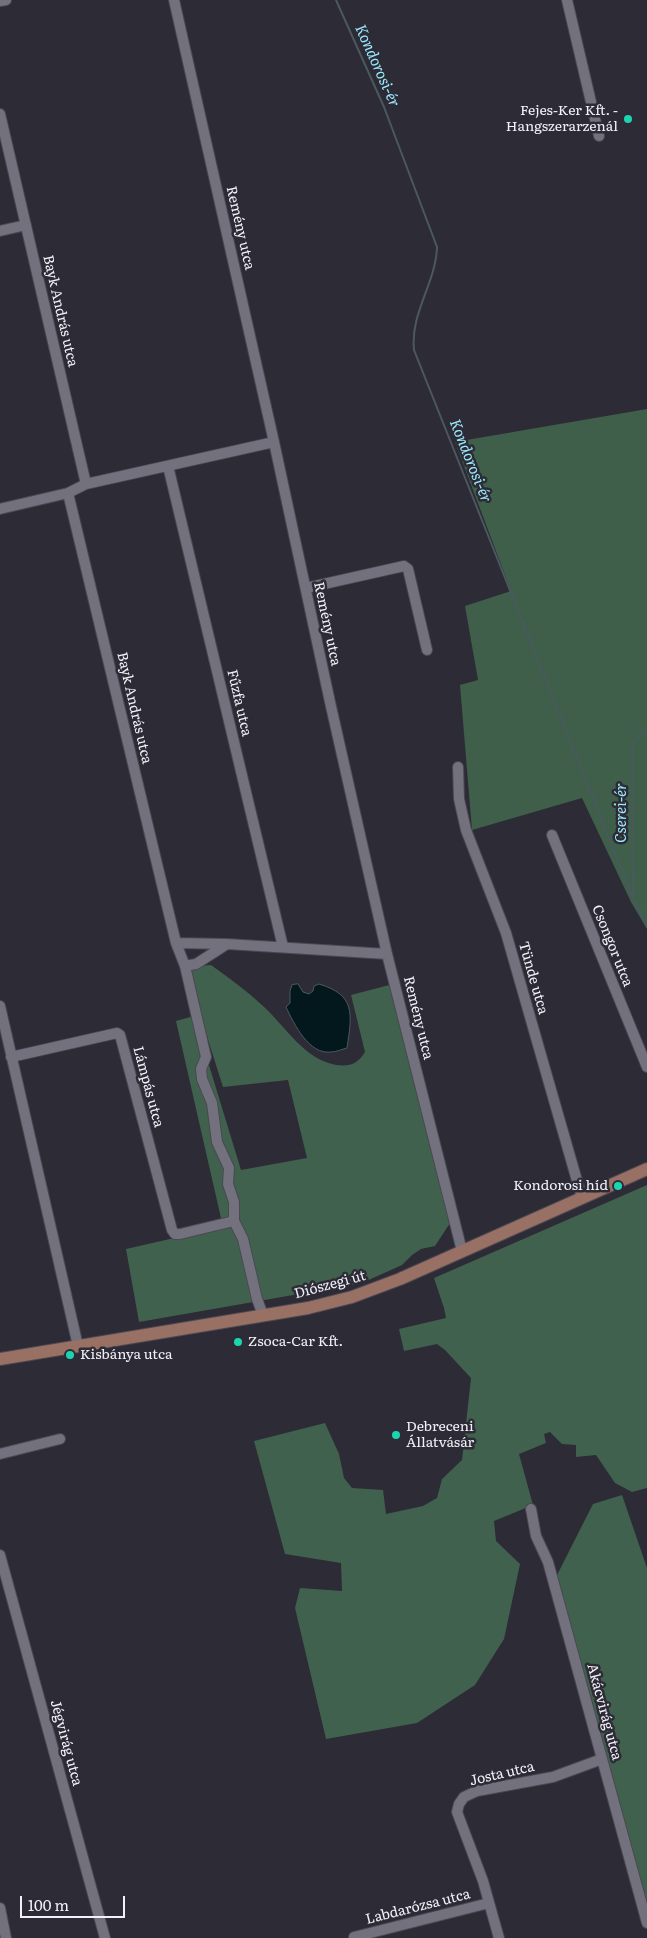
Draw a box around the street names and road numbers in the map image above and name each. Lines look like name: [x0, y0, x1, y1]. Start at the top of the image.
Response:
street label: Remény utca: [222, 184, 258, 272]
street label: Bayk András utca: [39, 253, 81, 369]
street label: Remény utca: [310, 580, 344, 668]
street label: Bayk András utca: [113, 650, 155, 766]
street label: Fűzfa utca: [223, 668, 255, 738]
street label: Csongor utca: [588, 903, 636, 989]
street label: Tünde utca: [515, 940, 551, 1016]
street label: Remény utca: [400, 975, 436, 1061]
street label: Lámpás utca: [129, 1044, 167, 1130]
street label: Diószegi út: [293, 1267, 367, 1303]
street label: Akácvirág utca: [583, 1662, 625, 1762]
street label: Jégvirág utca: [46, 1698, 86, 1788]
street label: Josta utca: [468, 1758, 536, 1790]
street label: Labdarózsa utca: [364, 1886, 472, 1928]

